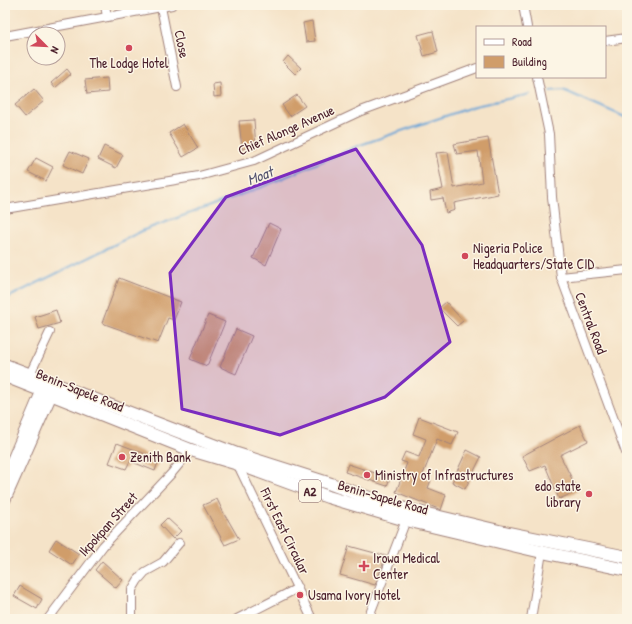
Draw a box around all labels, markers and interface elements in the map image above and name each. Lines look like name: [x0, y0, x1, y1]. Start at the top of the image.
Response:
north arrow: [26, 26, 66, 66]
legend: [476, 26, 606, 78]
street label: Close: [170, 28, 195, 60]
text: Road: [512, 33, 532, 50]
marker: The Lodge Hotel: [124, 43, 134, 53]
text: N: [47, 45, 63, 56]
place label: The Lodge Hotel: [90, 53, 169, 73]
text: Building: [512, 53, 547, 70]
street label: Chief Alonge Avenue: [235, 100, 338, 160]
water label: Moat: [244, 160, 278, 190]
place label: Nigeria Police Headquarters/State CID: [473, 238, 594, 274]
marker: Nigeria Police Headquarters/State CID: [460, 251, 470, 261]
street label: Central Road: [571, 289, 612, 357]
street label: Benin-Sapele Road: [33, 363, 127, 417]
place label: Zenith Bank: [130, 447, 191, 466]
marker: Zenith Bank: [117, 452, 127, 462]
place label: Ministry of Infrastructures: [375, 465, 513, 485]
marker: Ministry of Infrastructures: [362, 470, 372, 480]
street label: Benin-Sapele Road: [336, 475, 431, 520]
place label: edo state library: [535, 476, 581, 512]
road number: A2: [299, 480, 321, 502]
street label: First East Circular: [256, 483, 315, 578]
street label: Ikpokpan Street: [74, 487, 142, 560]
marker: edo state library: [584, 489, 594, 499]
place label: Irowa Medical Center: [373, 548, 440, 583]
marker: Irowa Medical Center: [358, 560, 370, 572]
place label: Usama Ivory Hotel: [308, 585, 400, 605]
marker: Usama Ivory Hotel: [295, 590, 305, 600]

